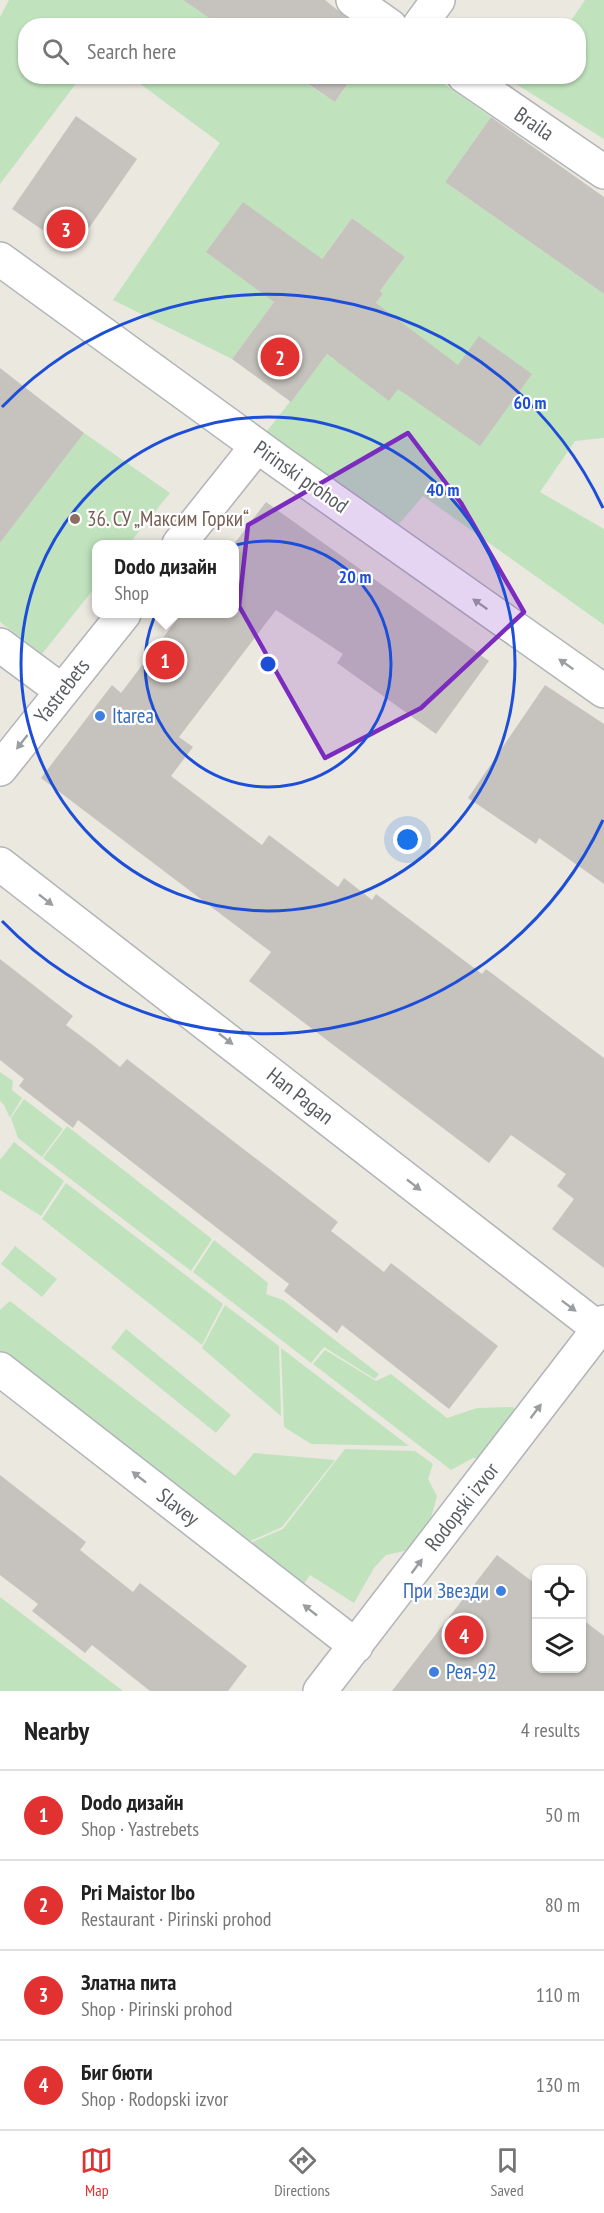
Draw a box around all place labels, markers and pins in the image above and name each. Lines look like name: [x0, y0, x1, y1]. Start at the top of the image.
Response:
pin: 3: [46, 206, 86, 252]
pin: 2: [260, 334, 300, 380]
place label: 36. СУ „Максим Горки“: [87, 505, 249, 532]
marker: 36. СУ „Максим Горки“: [68, 512, 82, 526]
pin: 1: [146, 638, 184, 682]
centre of rings: [258, 654, 278, 674]
place label: Itarea: [112, 702, 154, 729]
marker: Itarea: [93, 709, 107, 723]
place label: При Звезди: [403, 1577, 489, 1604]
marker: При Звезди: [494, 1584, 508, 1598]
pin: 4: [444, 1612, 484, 1658]
place label: Рея-92: [446, 1658, 497, 1685]
marker: Рея-92: [427, 1665, 441, 1679]

